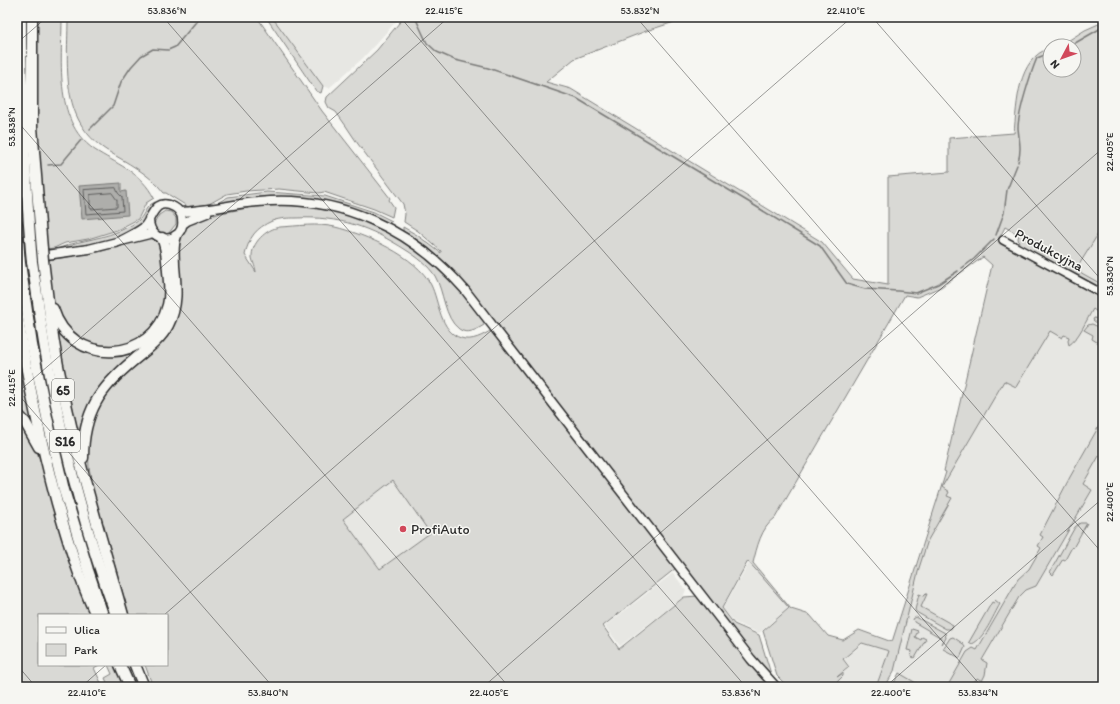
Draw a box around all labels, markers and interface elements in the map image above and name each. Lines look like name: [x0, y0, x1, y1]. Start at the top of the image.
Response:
text: 53.836°N: [147, 4, 187, 17]
text: 22.415°E: [425, 4, 463, 17]
text: 53.832°N: [620, 4, 660, 17]
text: 22.410°E: [827, 4, 866, 17]
north arrow: [1042, 38, 1082, 78]
text: N: [1047, 57, 1062, 71]
text: 53.838°N: [5, 107, 18, 147]
text: 22.405°E: [1103, 132, 1116, 171]
street label: Produkcyjna: [1012, 225, 1087, 275]
text: 53.830°N: [1103, 256, 1116, 296]
text: 22.415°E: [5, 369, 18, 407]
road number: 65: [52, 379, 74, 401]
road number: S16: [50, 430, 80, 452]
text: 22.400°E: [1103, 482, 1116, 522]
place label: ProfiAuto: [411, 521, 470, 538]
marker: ProfiAuto: [398, 524, 408, 534]
legend: [38, 614, 168, 666]
text: Ulica: [74, 623, 100, 637]
text: Park: [74, 643, 98, 657]
text: 22.410°E: [68, 686, 107, 699]
text: 53.840°N: [248, 686, 289, 699]
text: 22.405°E: [470, 686, 509, 699]
text: 53.836°N: [721, 686, 761, 699]
text: 22.400°E: [871, 686, 911, 699]
text: 53.834°N: [958, 686, 998, 699]

